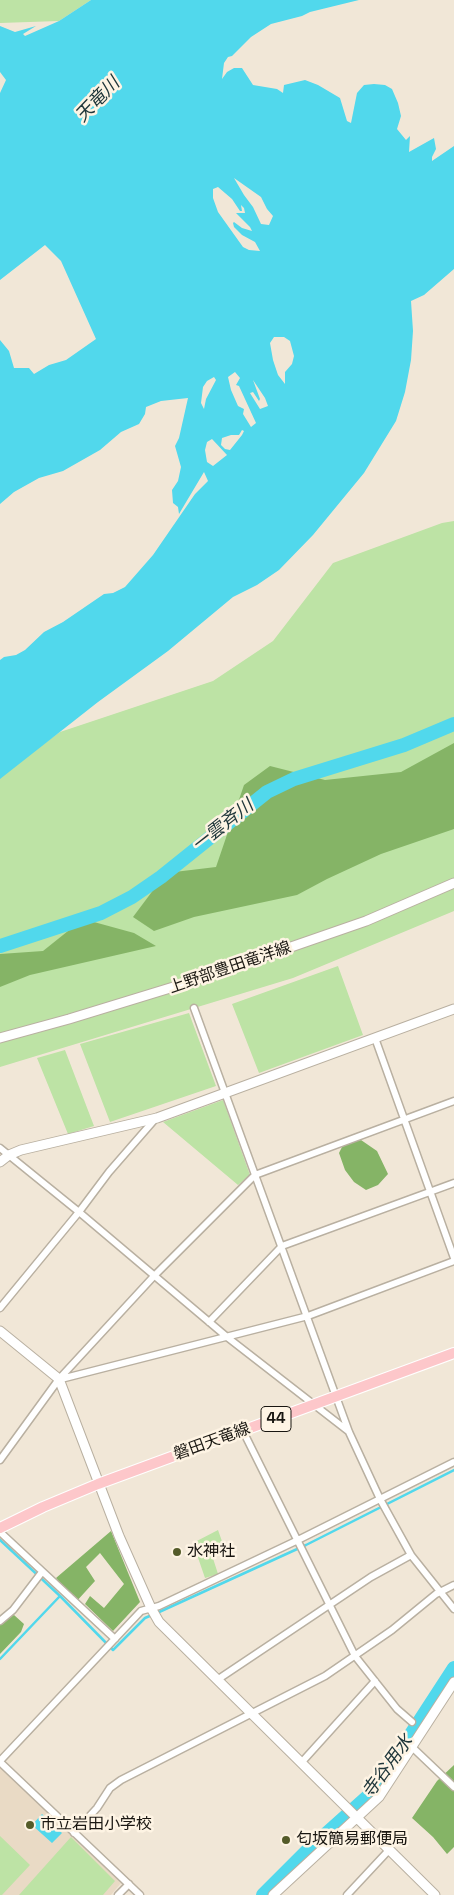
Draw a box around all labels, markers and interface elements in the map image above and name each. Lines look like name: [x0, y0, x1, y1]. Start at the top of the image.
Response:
water label: 天竜川: [71, 73, 125, 127]
water label: 一雲斉川: [188, 795, 258, 857]
street label: 上野部豊田竜洋線: [166, 938, 294, 998]
road number: 44: [261, 1406, 291, 1432]
street label: 磐田天竜線: [171, 1419, 253, 1465]
place label: 水神社: [187, 1542, 235, 1562]
marker: 水神社: [171, 1546, 183, 1558]
water label: 寺谷用水: [358, 1732, 418, 1802]
place label: 市立岩田小学校: [40, 1815, 152, 1835]
marker: 市立岩田小学校: [24, 1819, 36, 1831]
place label: 匂坂簡易郵便局: [296, 1830, 408, 1850]
marker: 匂坂簡易郵便局: [280, 1834, 292, 1846]

